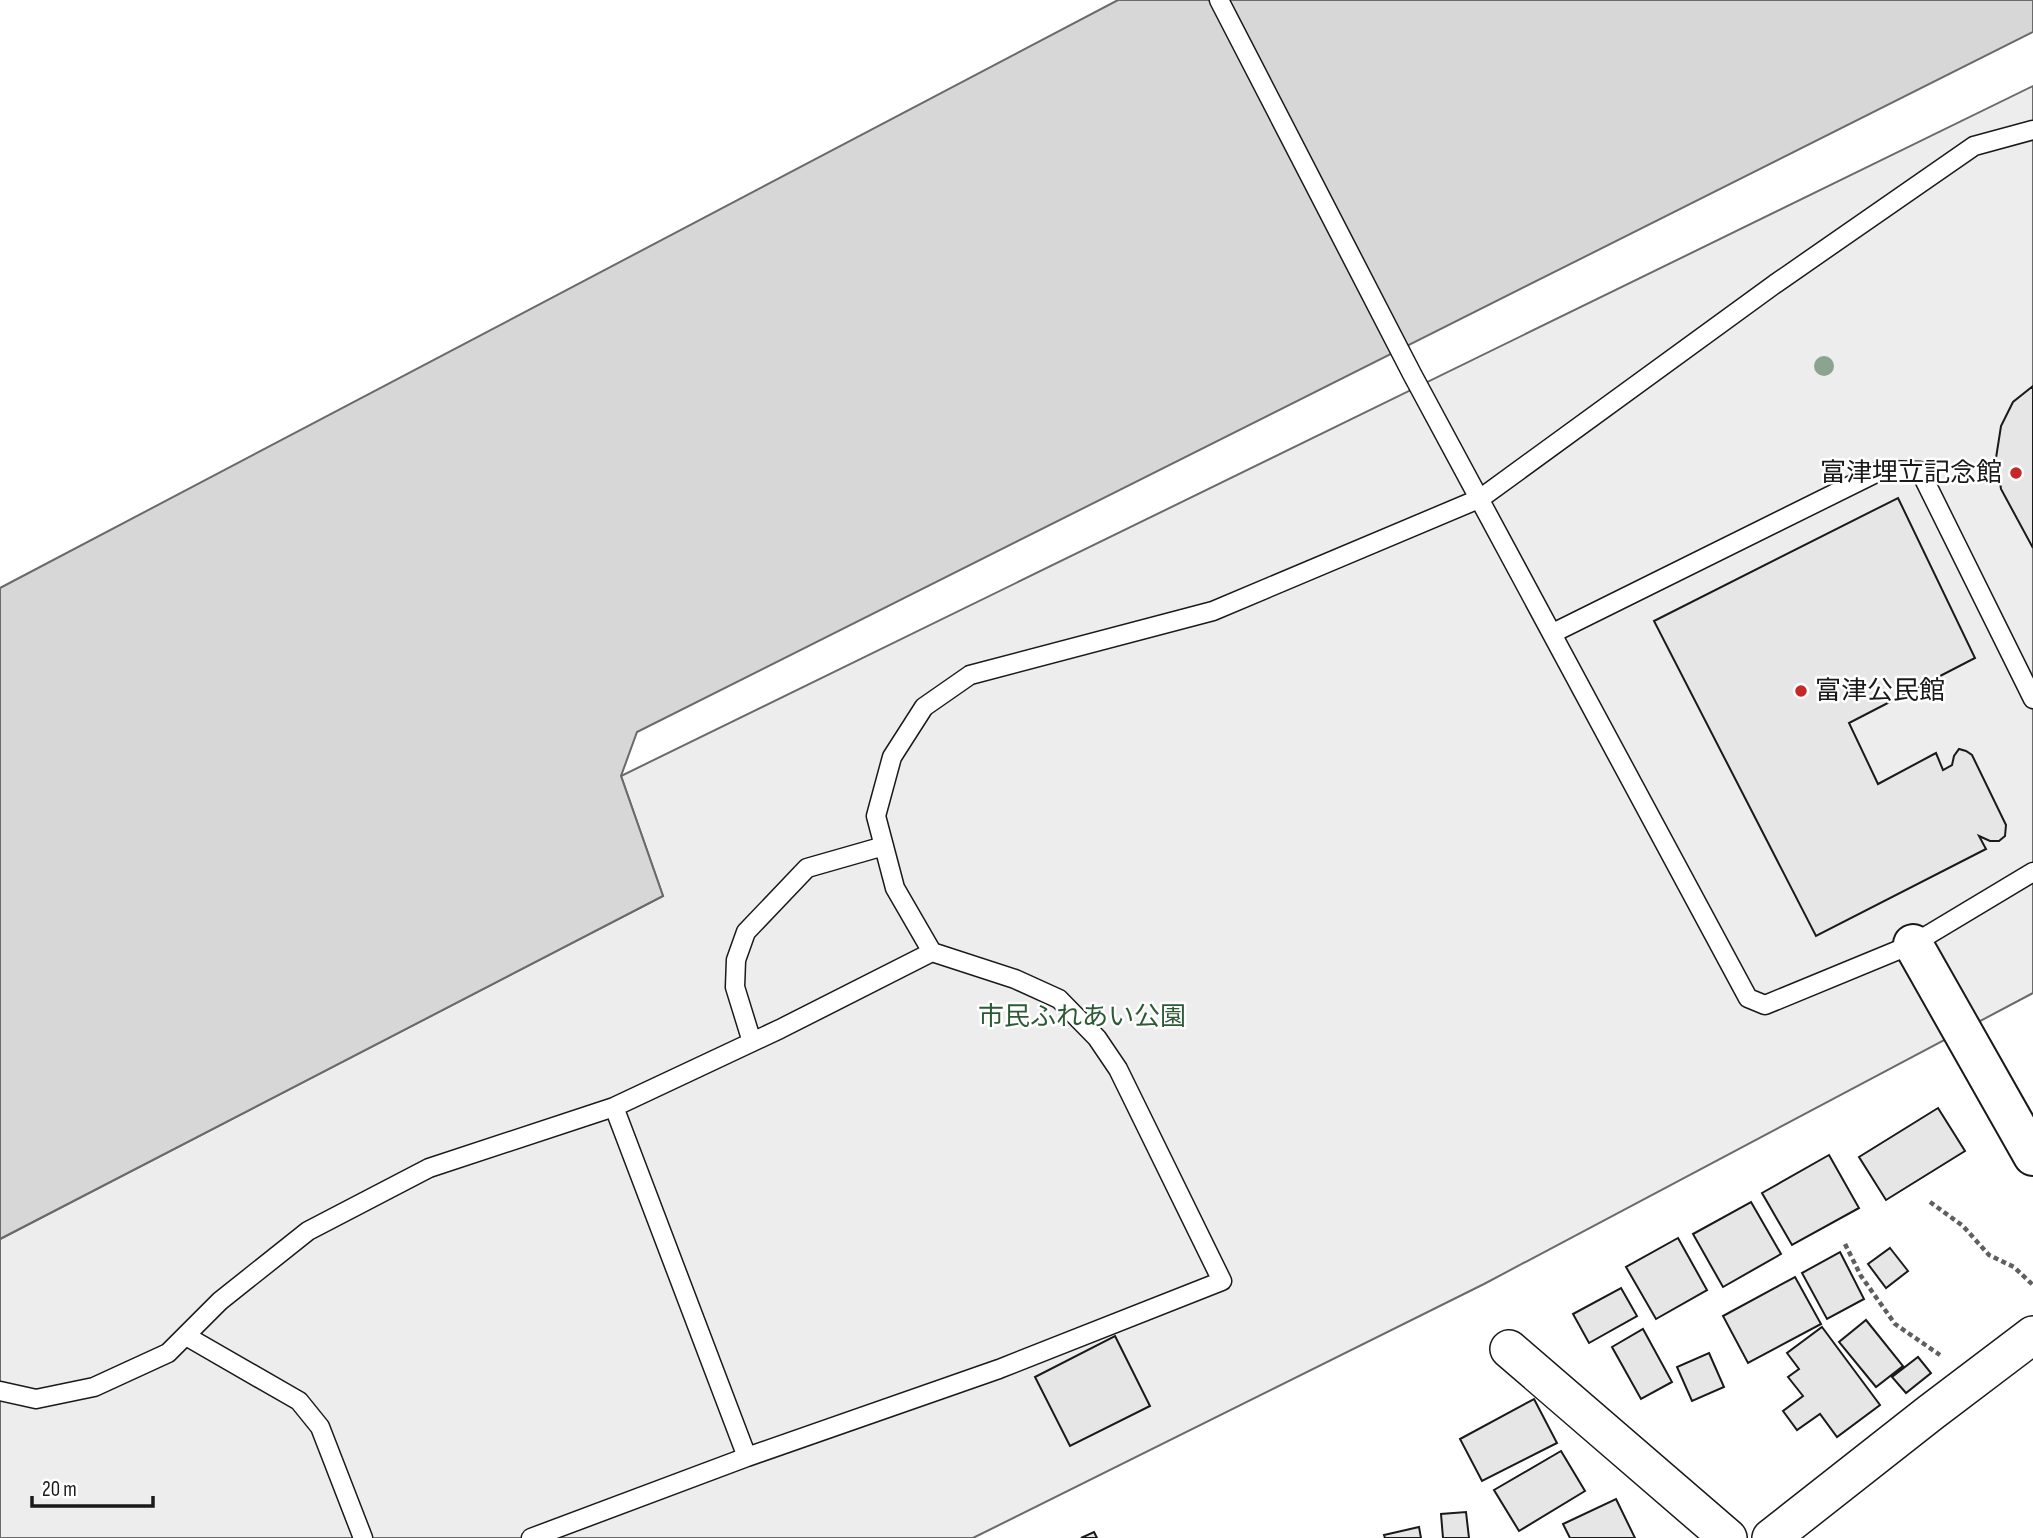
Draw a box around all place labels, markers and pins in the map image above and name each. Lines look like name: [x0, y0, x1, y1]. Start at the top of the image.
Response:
place label: 富津埋立記念館: [1820, 458, 2002, 489]
marker: 富津埋立記念館: [2008, 465, 2024, 481]
place label: 富津公民館: [1815, 676, 1945, 707]
marker: 富津公民館: [1793, 683, 1809, 699]

